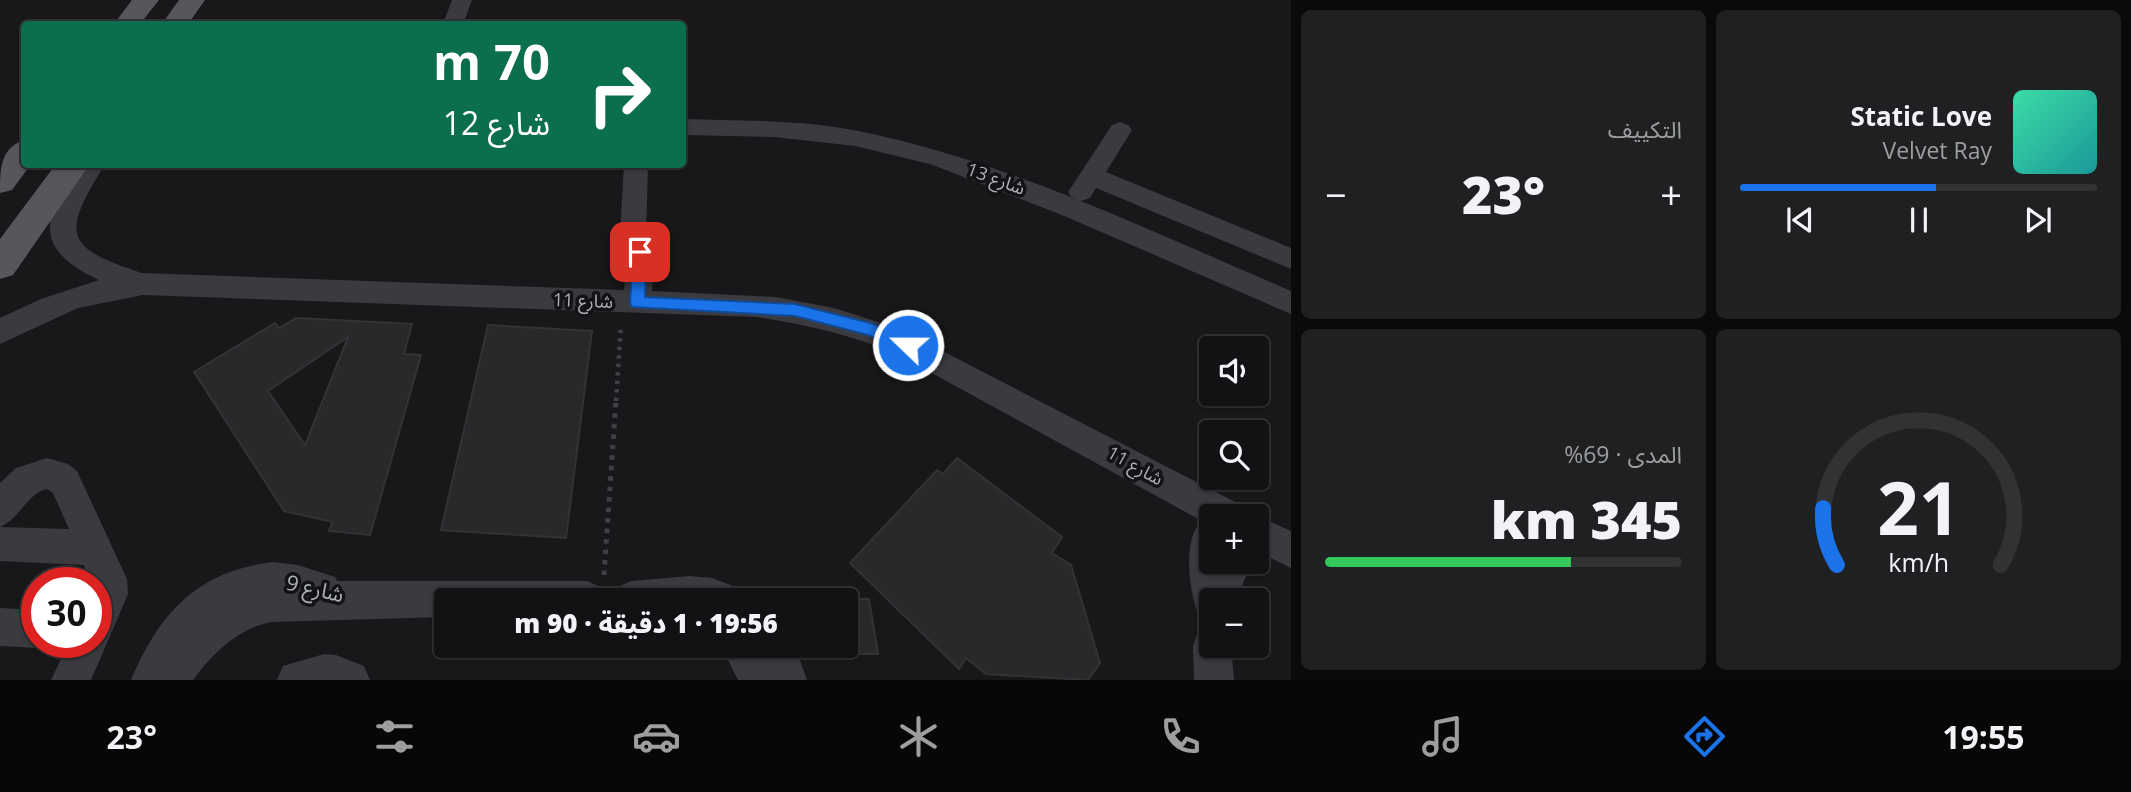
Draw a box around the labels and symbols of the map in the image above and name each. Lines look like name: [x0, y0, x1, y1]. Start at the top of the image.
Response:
street label: شارع 13: [963, 156, 1029, 202]
pin: [610, 222, 670, 282]
street label: شارع 11: [552, 287, 614, 316]
position arrow: [871, 308, 945, 382]
street label: شارع 11: [1102, 440, 1168, 493]
speed limit sign: 30: [21, 567, 112, 658]
street label: شارع 9: [283, 568, 347, 610]

